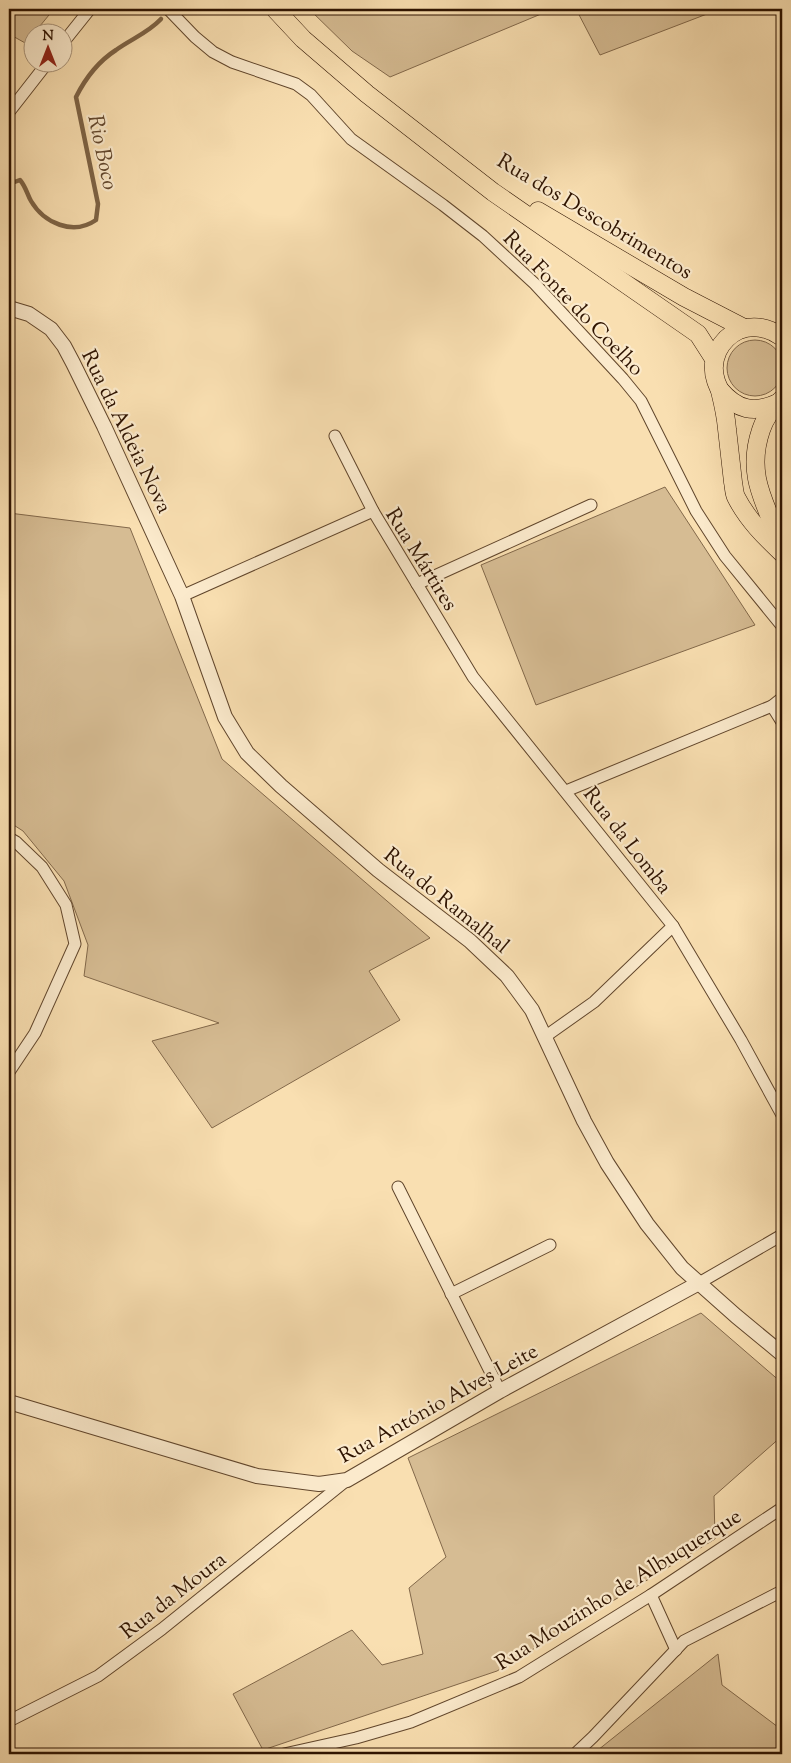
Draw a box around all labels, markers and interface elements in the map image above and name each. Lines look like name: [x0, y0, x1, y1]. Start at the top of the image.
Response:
north arrow: [22, 22, 72, 72]
text: N: [42, 27, 54, 47]
water label: Rio Boco: [78, 112, 125, 193]
street label: Rua dos Descobrimentos: [490, 147, 697, 288]
street label: Rua Fonte do Coelho: [495, 225, 650, 384]
street label: Rua da Aldeia Nova: [72, 345, 178, 519]
street label: Rua Mártires: [377, 503, 464, 617]
street label: Rua da Lomba: [575, 781, 678, 902]
street label: Rua do Ramalhal: [377, 841, 515, 962]
street label: Rua António Alves Leite: [334, 1337, 544, 1472]
street label: Rua Mouzinho de Albuquerque: [490, 1502, 748, 1679]
street label: Rua da Moura: [115, 1546, 234, 1647]

